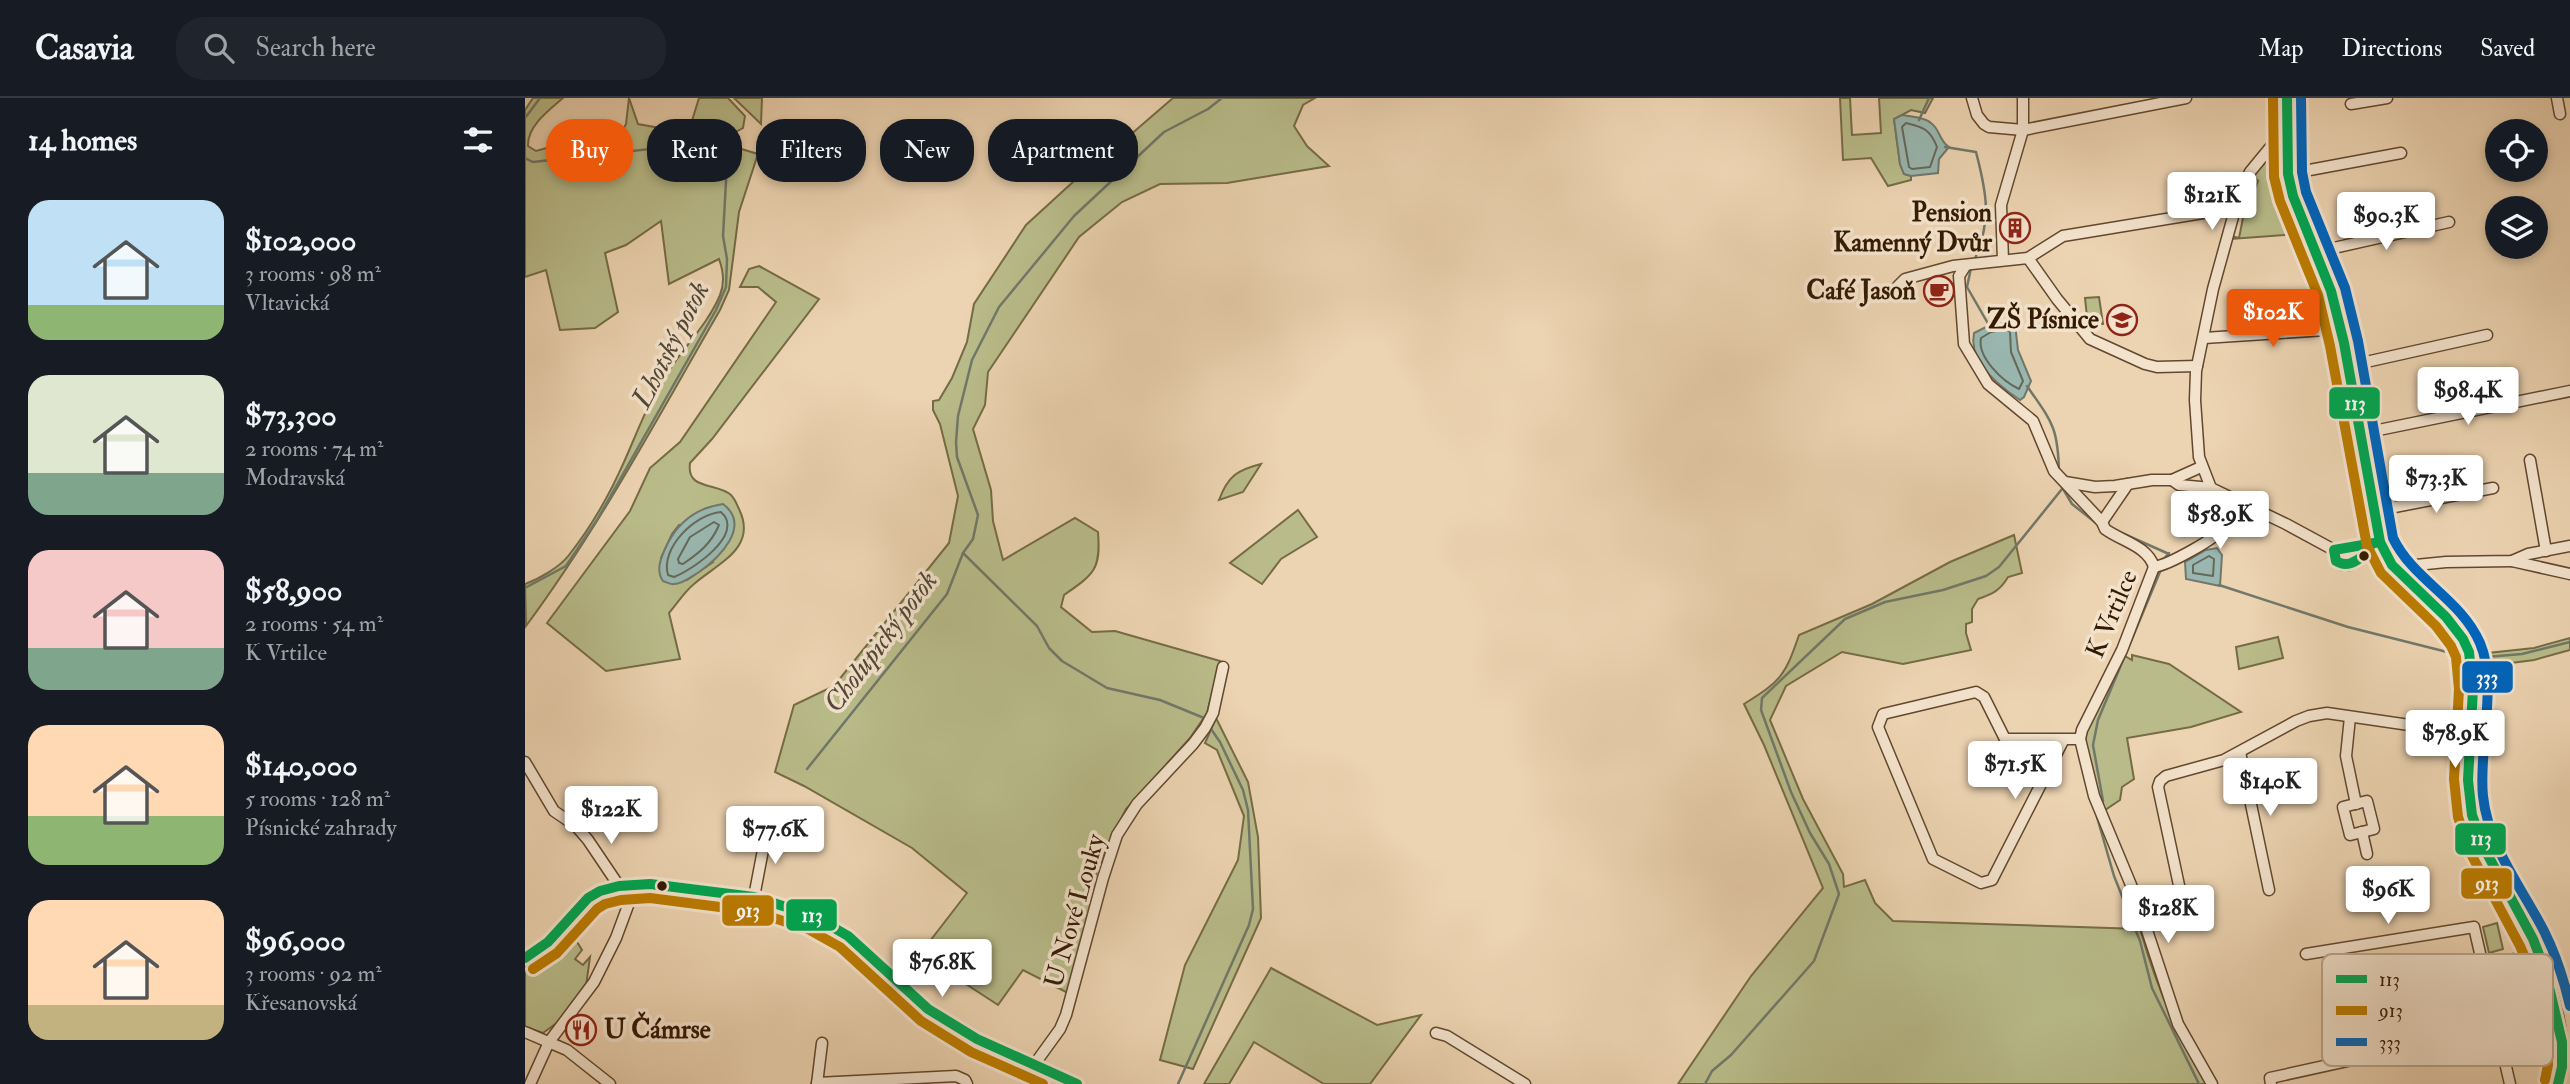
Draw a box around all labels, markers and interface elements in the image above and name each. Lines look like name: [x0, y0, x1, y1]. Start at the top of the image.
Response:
search box: [176, 17, 666, 80]
text: Casavia: [35, 28, 134, 69]
icon: search: [200, 29, 238, 67]
text: Search here: [256, 32, 376, 64]
text: Map: [2258, 33, 2303, 64]
text: Directions: [2341, 33, 2442, 64]
text: Saved: [2480, 33, 2535, 64]
chip: Buy: [546, 119, 633, 182]
chip: Rent: [647, 119, 742, 182]
chip: Filters: [756, 119, 866, 182]
chip: New: [880, 119, 974, 182]
chip: Apartment: [988, 119, 1138, 182]
map controls: [2485, 119, 2548, 259]
button: locate: [2485, 119, 2548, 182]
icon: filters: [459, 121, 497, 159]
text: 14 homes: [28, 122, 137, 159]
pin: $121K: [2163, 172, 2261, 232]
text: $121K: [2183, 180, 2241, 209]
pin: $90.3K: [2329, 192, 2443, 252]
button: layers: [2485, 196, 2548, 259]
place label: Pension Kamenný Dvůr: [1833, 197, 1993, 260]
text: $90.3K: [2353, 200, 2419, 229]
building icon: Pension Kamenný Dvůr: [1998, 211, 2032, 245]
text: $102,000: [245, 222, 356, 259]
icon: home: [84, 228, 168, 312]
text: 3 rooms · 98 m²: [245, 259, 381, 288]
cafe icon: Café Jasoň: [1922, 274, 1956, 308]
place label: Café Jasoň: [1806, 275, 1917, 307]
water label: Lhotský potok: [624, 276, 718, 415]
text: Vltavická: [245, 288, 330, 317]
pin: $102K: [2224, 289, 2322, 349]
text: $102K: [2243, 297, 2303, 326]
place label: ZŠ Písnice: [1987, 301, 2099, 336]
school or university icon: ZŠ Písnice: [2105, 303, 2139, 337]
pin: $98.4K: [2411, 368, 2525, 427]
text: $98.4K: [2434, 375, 2502, 404]
line badge: 113: [2328, 386, 2381, 420]
text: 113: [2345, 392, 2365, 416]
text: $73,300: [245, 397, 337, 434]
icon: home: [84, 403, 168, 487]
text: 2 rooms · 74 m²: [245, 434, 384, 463]
pin: $73.3K: [2379, 456, 2493, 515]
text: Modravská: [245, 463, 345, 492]
text: $73.3K: [2405, 463, 2467, 492]
pin: $58.9K: [2163, 491, 2277, 551]
text: $58.9K: [2187, 499, 2253, 528]
unlabelled marker: [2357, 549, 2371, 563]
water label: Cholupický potok: [816, 564, 946, 720]
street label: K Vrtilce: [2079, 565, 2145, 663]
text: $58,900: [245, 572, 343, 609]
icon: home: [84, 578, 168, 662]
text: 2 rooms · 54 m²: [245, 609, 383, 638]
text: K Vrtilce: [245, 638, 327, 667]
line badge: 333: [2461, 660, 2514, 694]
text: 333: [2476, 666, 2498, 690]
pin: $78.9K: [2398, 710, 2512, 770]
text: $78.9K: [2422, 718, 2488, 747]
pin: $71.5K: [1958, 742, 2072, 801]
text: $140,000: [245, 747, 358, 784]
text: $71.5K: [1984, 749, 2046, 778]
icon: home: [84, 753, 168, 837]
pin: $140K: [2221, 758, 2319, 818]
text: $140K: [2239, 766, 2301, 795]
text: 5 rooms · 128 m²: [245, 784, 390, 813]
pin: $122K: [562, 786, 660, 846]
text: $122K: [581, 794, 641, 823]
pin: $77.6K: [718, 806, 832, 866]
text: Písnické zahrady: [245, 813, 397, 842]
text: $77.6K: [742, 814, 808, 843]
line badge: 113: [2454, 822, 2507, 856]
text: 113: [2471, 827, 2491, 851]
street label: U Nové Louky: [1038, 830, 1112, 992]
pin: $96K: [2347, 866, 2429, 926]
line badge: 913: [2460, 867, 2513, 900]
text: 913: [2473, 872, 2499, 896]
text: $96K: [2362, 874, 2414, 903]
unlabelled marker: [655, 879, 669, 893]
pin: $128K: [2119, 886, 2217, 945]
text: $128K: [2138, 893, 2198, 922]
line badge: 913: [721, 894, 775, 927]
line badge: 113: [785, 898, 838, 932]
text: 913: [734, 899, 760, 923]
text: 113: [802, 904, 822, 928]
text: $96,000: [245, 922, 346, 959]
icon: home: [84, 928, 168, 1012]
pin: $76.8K: [885, 940, 999, 999]
text: $76.8K: [909, 947, 975, 976]
legend: [2322, 954, 2553, 1066]
text: 3 rooms · 92 m²: [245, 959, 382, 988]
text: 113: [2379, 968, 2400, 992]
text: Křesanovská: [245, 988, 357, 1017]
text: 913: [2377, 999, 2403, 1023]
place label: U Čámrse: [604, 1011, 711, 1046]
restaurant icon: U Čámrse: [564, 1013, 598, 1047]
text: 333: [2379, 1031, 2401, 1055]

